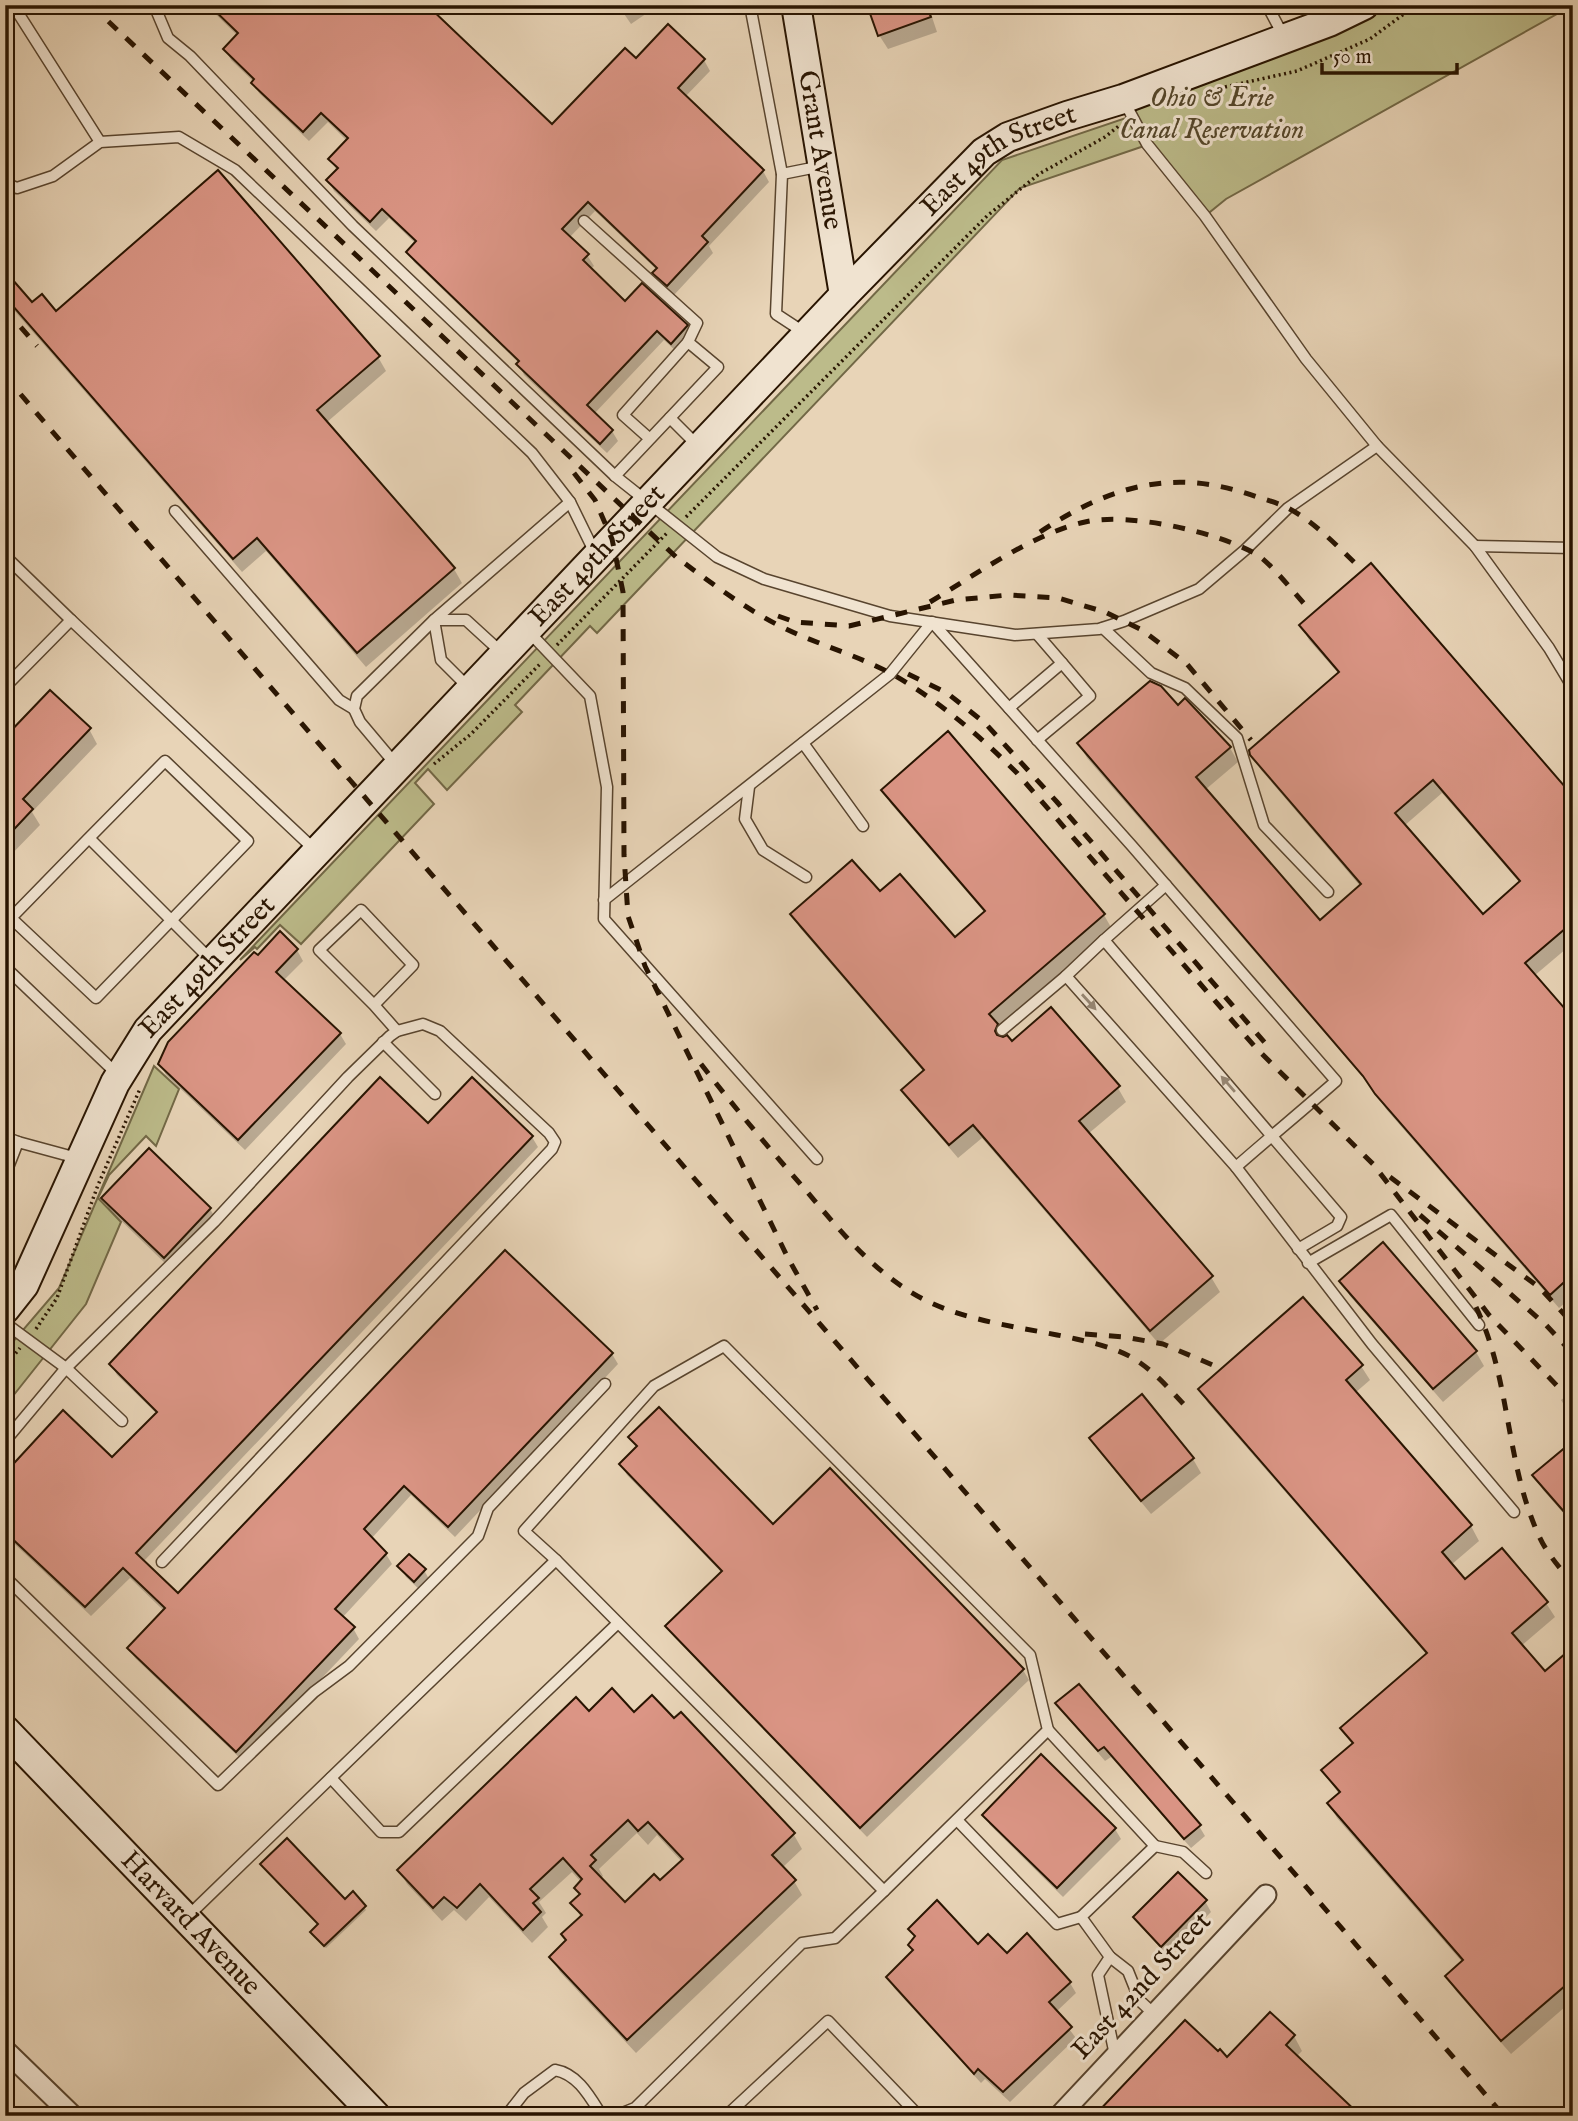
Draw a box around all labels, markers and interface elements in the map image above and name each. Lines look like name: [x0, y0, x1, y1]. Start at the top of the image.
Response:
scale bar: [1322, 32, 1457, 76]
text: 50 m: [1333, 44, 1372, 71]
street label: Grant Avenue: [790, 68, 850, 232]
park label: Ohio & Erie Canal Reservation: [1120, 81, 1304, 148]
street label: East 49th Street: [913, 97, 1081, 224]
street label: East 49th Street: [522, 477, 673, 634]
street label: East 49th Street: [132, 888, 283, 1046]
one-way arrow: [1080, 993, 1096, 1010]
one-way arrow: [1221, 1075, 1236, 1092]
street label: Harvard Avenue: [113, 1843, 269, 2003]
street label: East 42nd Street: [1065, 1905, 1220, 2067]

